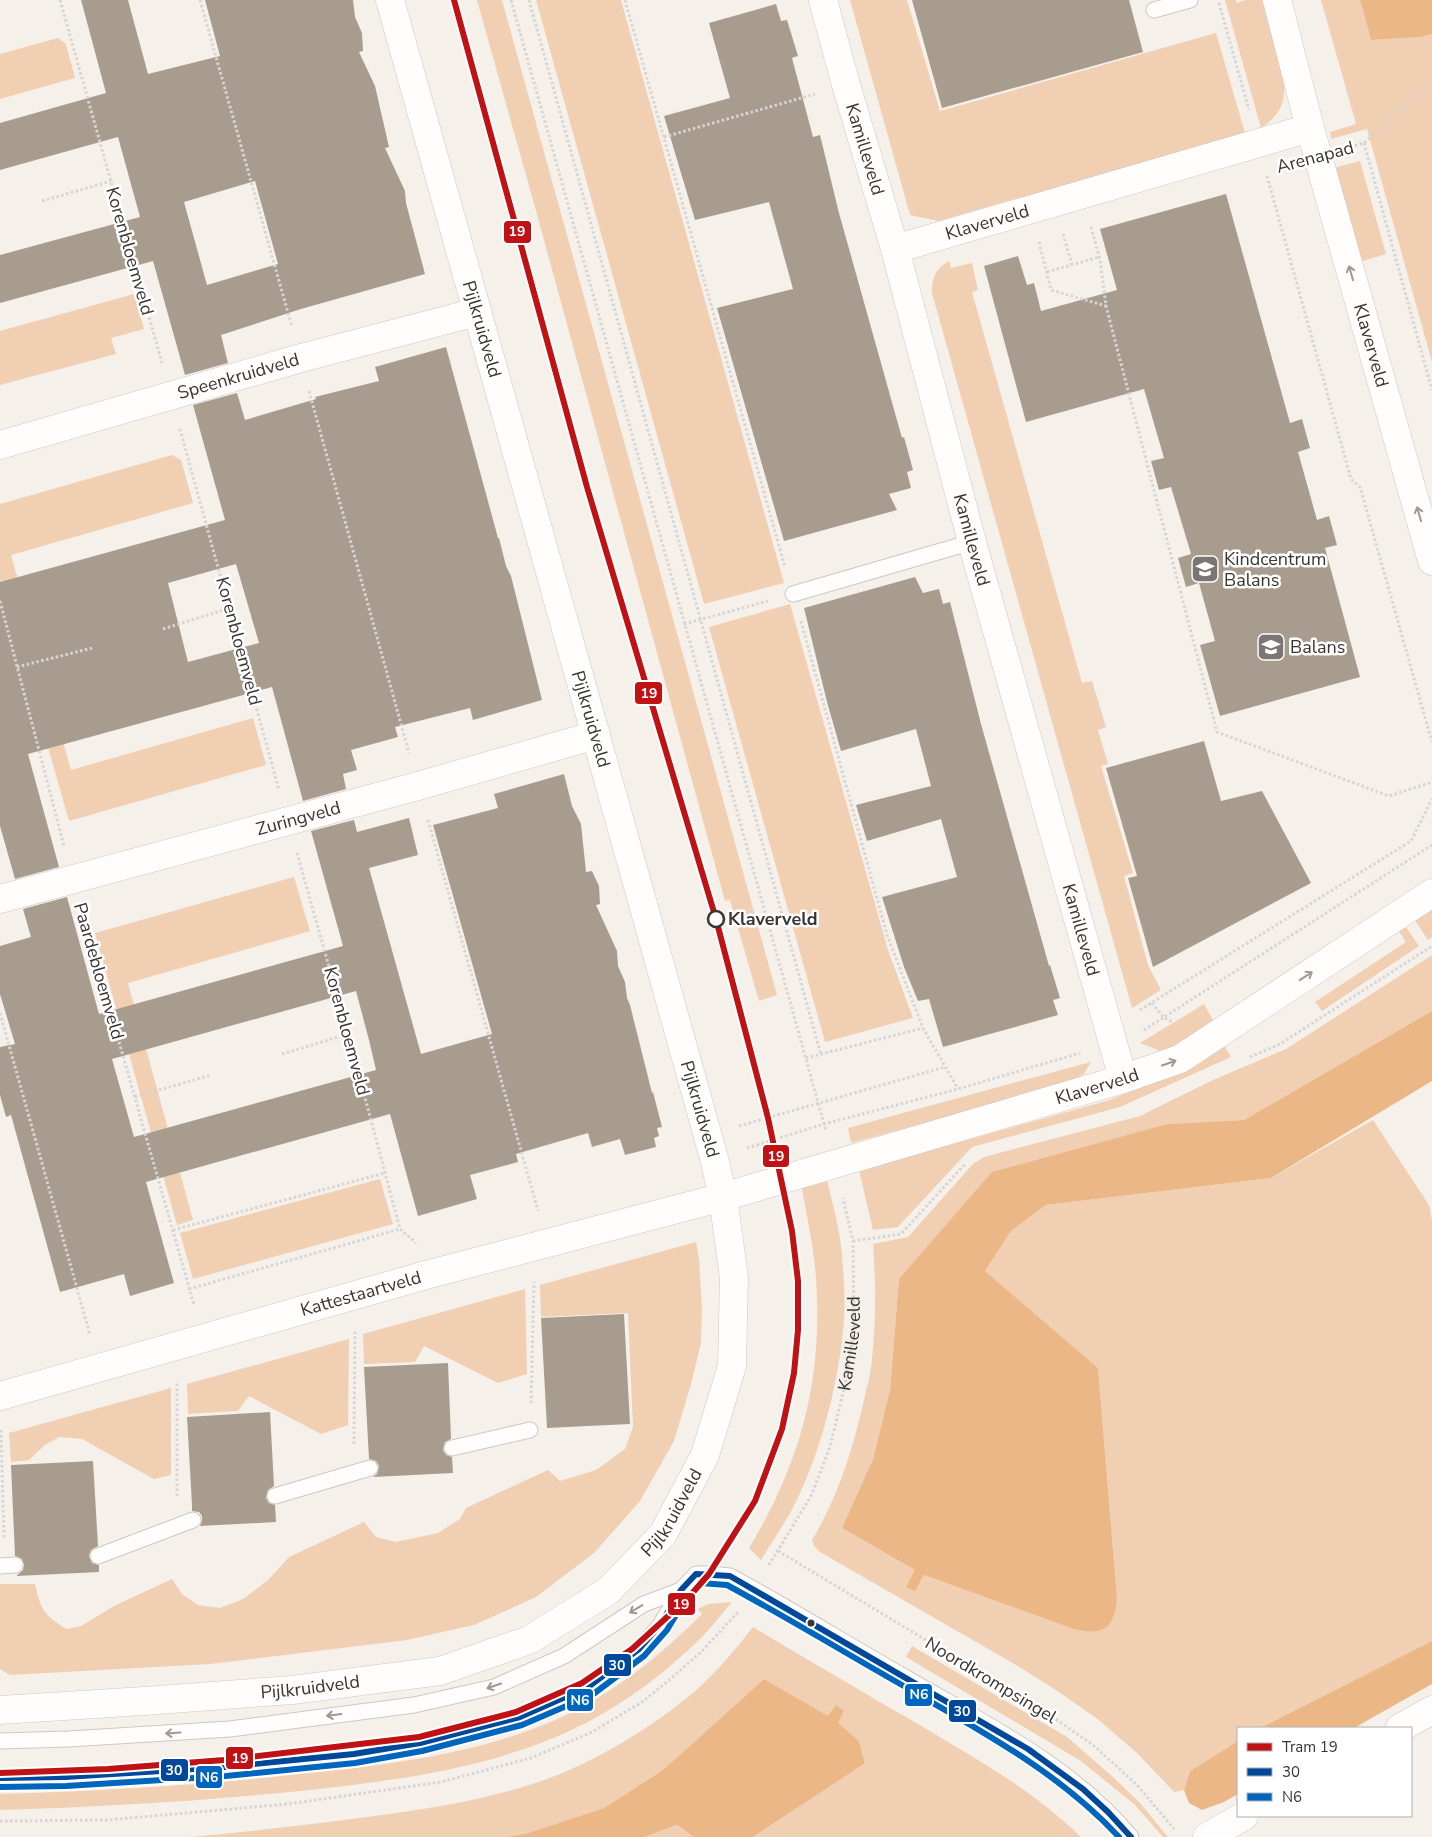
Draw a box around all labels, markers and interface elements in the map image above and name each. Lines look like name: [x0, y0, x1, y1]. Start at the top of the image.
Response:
street label: Kamilleveld: [840, 100, 890, 198]
street label: Arenapad: [1274, 135, 1356, 179]
street label: Korenbloemveld: [100, 184, 160, 318]
street label: Klaverveld: [942, 199, 1032, 246]
line badge: 19: [503, 220, 532, 244]
text: 19: [509, 222, 525, 241]
one-way arrow: [1345, 266, 1355, 282]
street label: Pijlkruidveld: [457, 278, 507, 380]
street label: Klaverveld: [1348, 301, 1394, 390]
street label: Speenkruidveld: [175, 347, 302, 405]
street label: Kamilleveld: [948, 491, 996, 589]
one-way arrow: [1414, 506, 1423, 522]
place label: Kindcentrum Balans: [1224, 547, 1326, 592]
school or university icon: Kindcentrum Balans: [1190, 554, 1220, 584]
street label: Korenbloemveld: [210, 574, 268, 708]
school or university icon: Balans: [1256, 632, 1286, 662]
place label: Balans: [1290, 635, 1345, 659]
street label: Pijlkruidveld: [566, 668, 616, 770]
line badge: 19: [634, 681, 663, 705]
text: 19: [641, 684, 657, 703]
street label: Zuringveld: [253, 795, 343, 841]
street label: Kamilleveld: [1057, 881, 1105, 979]
street label: Paardebloemveld: [68, 900, 130, 1042]
place label: Klaverveld: [728, 907, 818, 931]
marker: Klaverveld: [707, 910, 725, 928]
street label: Korenbloemveld: [318, 964, 376, 1098]
one-way arrow: [1299, 971, 1313, 981]
street label: Pijlkruidveld: [675, 1058, 725, 1160]
one-way arrow: [1161, 1058, 1176, 1067]
street label: Klaverveld: [1052, 1062, 1142, 1110]
line badge: 19: [762, 1144, 790, 1168]
text: 19: [768, 1147, 784, 1166]
street label: Kattestaartveld: [298, 1265, 424, 1322]
street label: Kamilleveld: [832, 1296, 866, 1392]
street label: Pijlkruidveld: [635, 1464, 708, 1562]
line badge: 19: [667, 1592, 696, 1616]
text: 19: [673, 1595, 689, 1614]
one-way arrow: [630, 1604, 644, 1614]
unlabelled marker: [806, 1618, 816, 1628]
street label: Noordkrompsingel: [921, 1631, 1062, 1729]
line badge: 30: [603, 1653, 632, 1677]
text: 30: [609, 1656, 625, 1675]
street label: Pijlkruidveld: [260, 1669, 361, 1704]
one-way arrow: [487, 1682, 502, 1691]
line badge: N6: [904, 1683, 933, 1707]
text: N6: [910, 1685, 928, 1704]
line badge: N6: [566, 1688, 594, 1712]
text: N6: [571, 1691, 589, 1710]
line badge: 30: [948, 1699, 977, 1723]
text: 30: [954, 1702, 970, 1721]
one-way arrow: [327, 1710, 343, 1720]
legend: [1237, 1727, 1412, 1817]
one-way arrow: [165, 1728, 181, 1737]
text: Tram 19: [1282, 1737, 1338, 1757]
line badge: 19: [225, 1746, 254, 1770]
text: 19: [232, 1749, 248, 1768]
line badge: 30: [160, 1758, 189, 1782]
text: 30: [166, 1761, 182, 1780]
text: 30: [1282, 1762, 1300, 1782]
line badge: N6: [195, 1765, 223, 1789]
text: N6: [200, 1768, 218, 1787]
text: N6: [1282, 1787, 1302, 1807]

